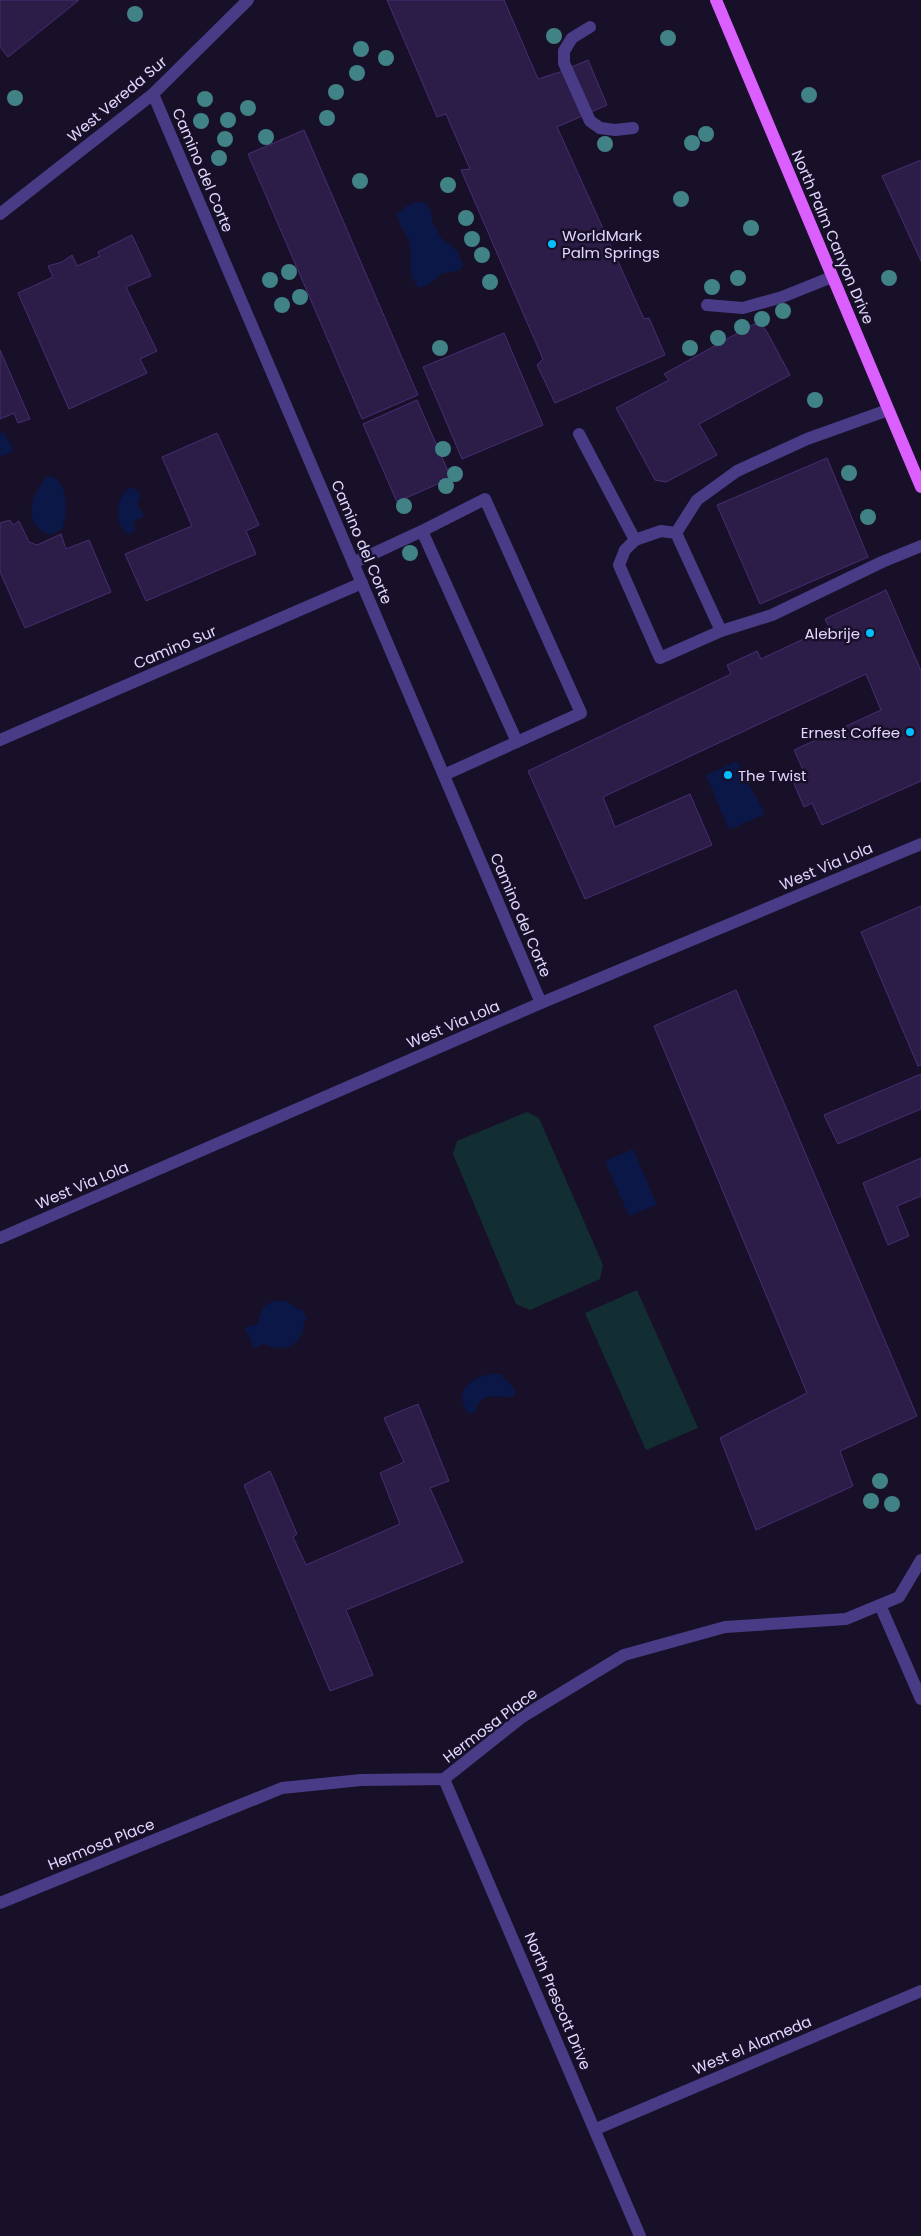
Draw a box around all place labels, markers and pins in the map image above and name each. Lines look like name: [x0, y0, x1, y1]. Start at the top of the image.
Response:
place label: WorldMark Palm Springs: [562, 225, 660, 263]
marker: WorldMark Palm Springs: [546, 238, 558, 250]
place label: Alebrije: [804, 623, 860, 644]
marker: Alebrije: [864, 627, 876, 639]
place label: Ernest Coffee: [801, 722, 900, 743]
marker: Ernest Coffee: [904, 726, 916, 738]
place label: The Twist: [738, 765, 806, 786]
marker: The Twist: [722, 769, 734, 781]

